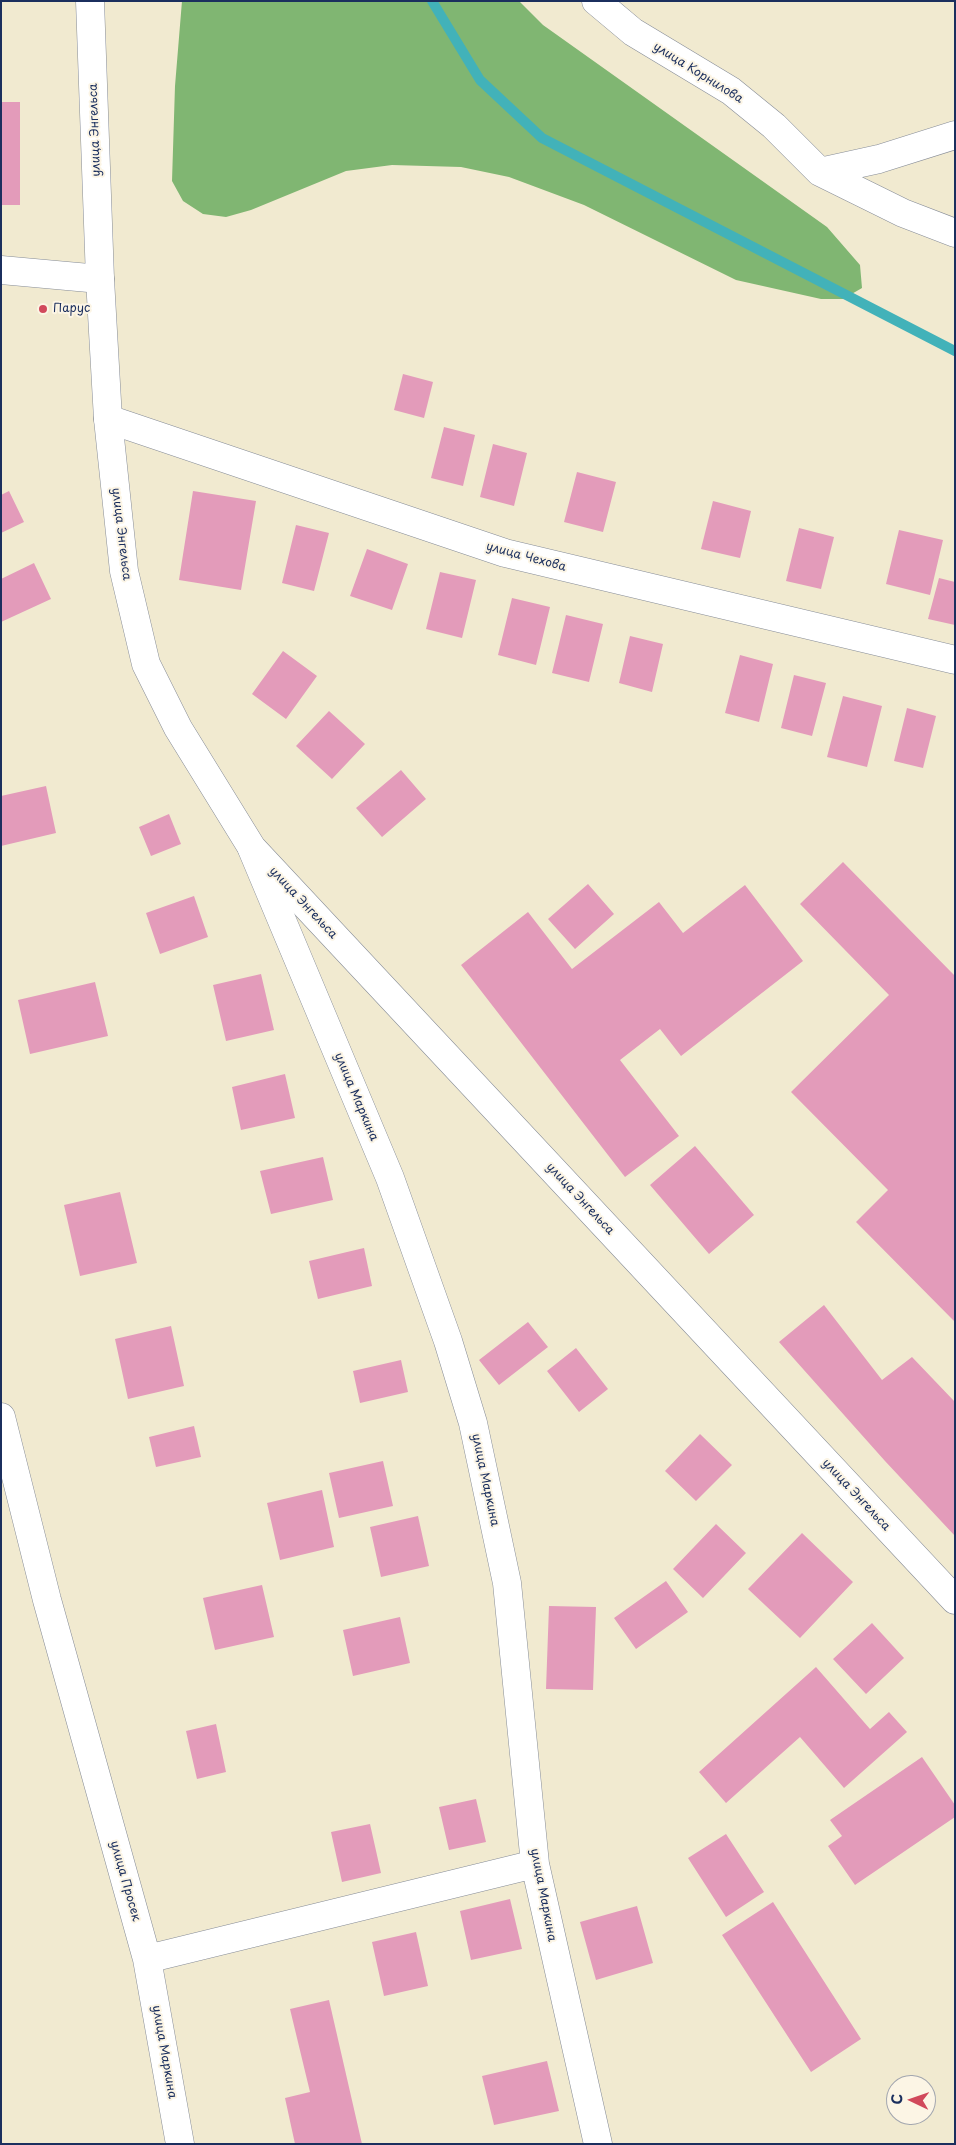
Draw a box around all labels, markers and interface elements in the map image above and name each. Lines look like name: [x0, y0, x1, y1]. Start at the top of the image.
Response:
street label: улица Корнилова: [650, 40, 746, 106]
street label: улица Энгельса: [86, 83, 104, 177]
place label: Парус: [53, 302, 90, 316]
marker: Парус: [37, 303, 49, 315]
street label: улица Энгельса: [108, 487, 134, 581]
street label: улица Чехова: [484, 539, 568, 575]
street label: улица Энгельса: [266, 864, 340, 942]
street label: улица Маркина: [331, 1051, 381, 1143]
street label: улица Энгельса: [543, 1160, 617, 1238]
street label: улица Маркина: [468, 1432, 502, 1528]
street label: улица Энгельса: [819, 1456, 893, 1534]
street label: улица Просек: [107, 1839, 143, 1923]
street label: улица Маркина: [527, 1847, 559, 1943]
street label: улица Маркина: [149, 2004, 179, 2100]
north arrow: [886, 2075, 936, 2125]
text: С: [886, 2093, 907, 2105]

